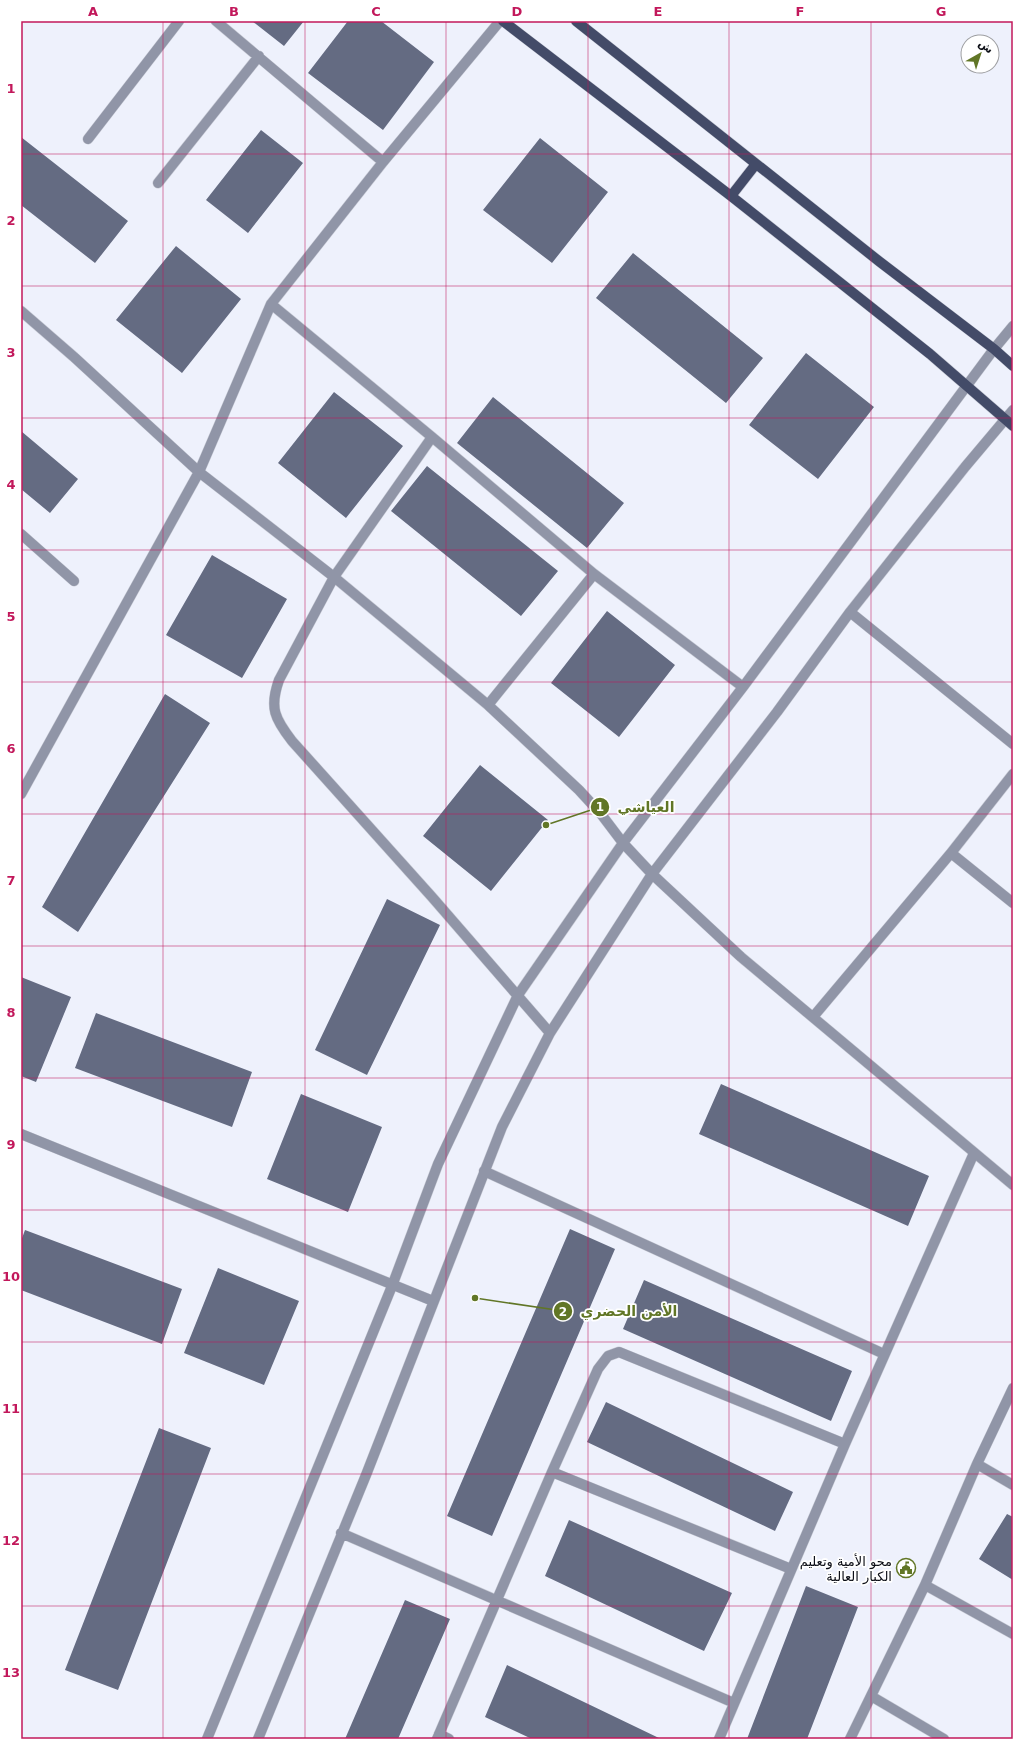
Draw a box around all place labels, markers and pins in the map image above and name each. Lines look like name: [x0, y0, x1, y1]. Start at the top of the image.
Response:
callout: العياشي: [590, 794, 683, 820]
callout: الأمن الحضري: [553, 1298, 685, 1324]
place label: محو الأمية وتعليم الكبار العالية: [800, 1553, 892, 1585]
public building icon: محو الأمية وتعليم الكبار العالية: [895, 1557, 917, 1579]

